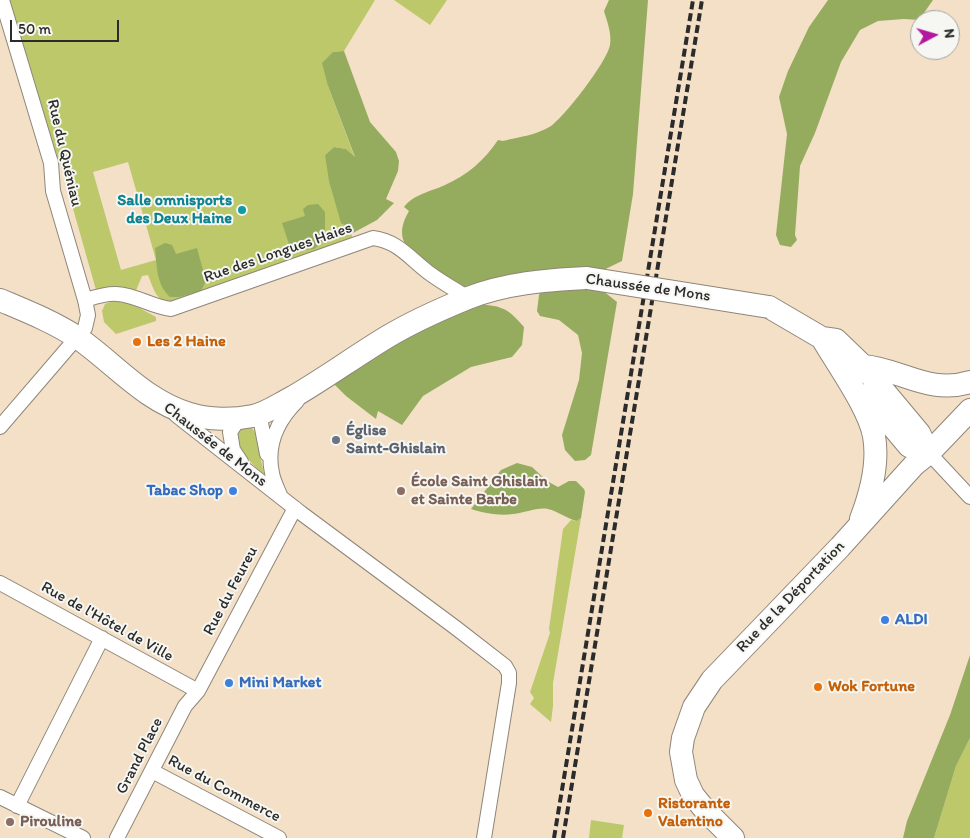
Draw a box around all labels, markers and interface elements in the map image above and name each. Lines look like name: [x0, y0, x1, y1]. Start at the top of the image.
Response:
scale bar: [12, 10, 121, 42]
north arrow: [910, 10, 960, 60]
text: 50 m: [18, 20, 51, 38]
text: N: [940, 28, 958, 39]
street label: Rue du Quéniau: [42, 98, 86, 208]
place label: Salle omnisports des Deux Haine: [117, 191, 232, 229]
marker: Salle omnisports des Deux Haine: [236, 204, 248, 216]
street label: Rue des Longues Haies: [201, 219, 355, 287]
street label: Chaussée de Mons: [584, 270, 712, 306]
place label: Les 2 Haine: [147, 332, 226, 352]
marker: Les 2 Haine: [131, 336, 143, 348]
street label: Chaussée de Mons: [159, 399, 271, 491]
place label: Église Saint-Ghislain: [346, 421, 446, 459]
marker: Église Saint-Ghislain: [330, 434, 342, 446]
place label: École Saint Ghislain et Sainte Barbe: [411, 472, 548, 510]
place label: Tabac Shop: [147, 481, 223, 501]
marker: Tabac Shop: [227, 485, 239, 497]
marker: École Saint Ghislain et Sainte Barbe: [395, 485, 407, 497]
street label: Rue de la Déportation: [733, 537, 849, 657]
street label: Rue du Feureu: [200, 543, 262, 639]
street label: Rue de l'Hôtel de Ville: [37, 578, 177, 666]
place label: ALDI: [895, 610, 928, 630]
marker: ALDI: [879, 614, 891, 626]
place label: Mini Market: [239, 673, 321, 693]
marker: Mini Market: [223, 677, 235, 689]
place label: Wok Fortune: [828, 677, 915, 697]
marker: Wok Fortune: [812, 681, 824, 693]
street label: Grand Place: [113, 714, 167, 798]
street label: Rue du Commerce: [164, 751, 284, 827]
place label: Ristorante Valentino: [658, 794, 730, 832]
marker: Ristorante Valentino: [642, 807, 654, 819]
place label: Pirouline: [20, 812, 82, 832]
marker: Pirouline: [4, 816, 16, 828]

